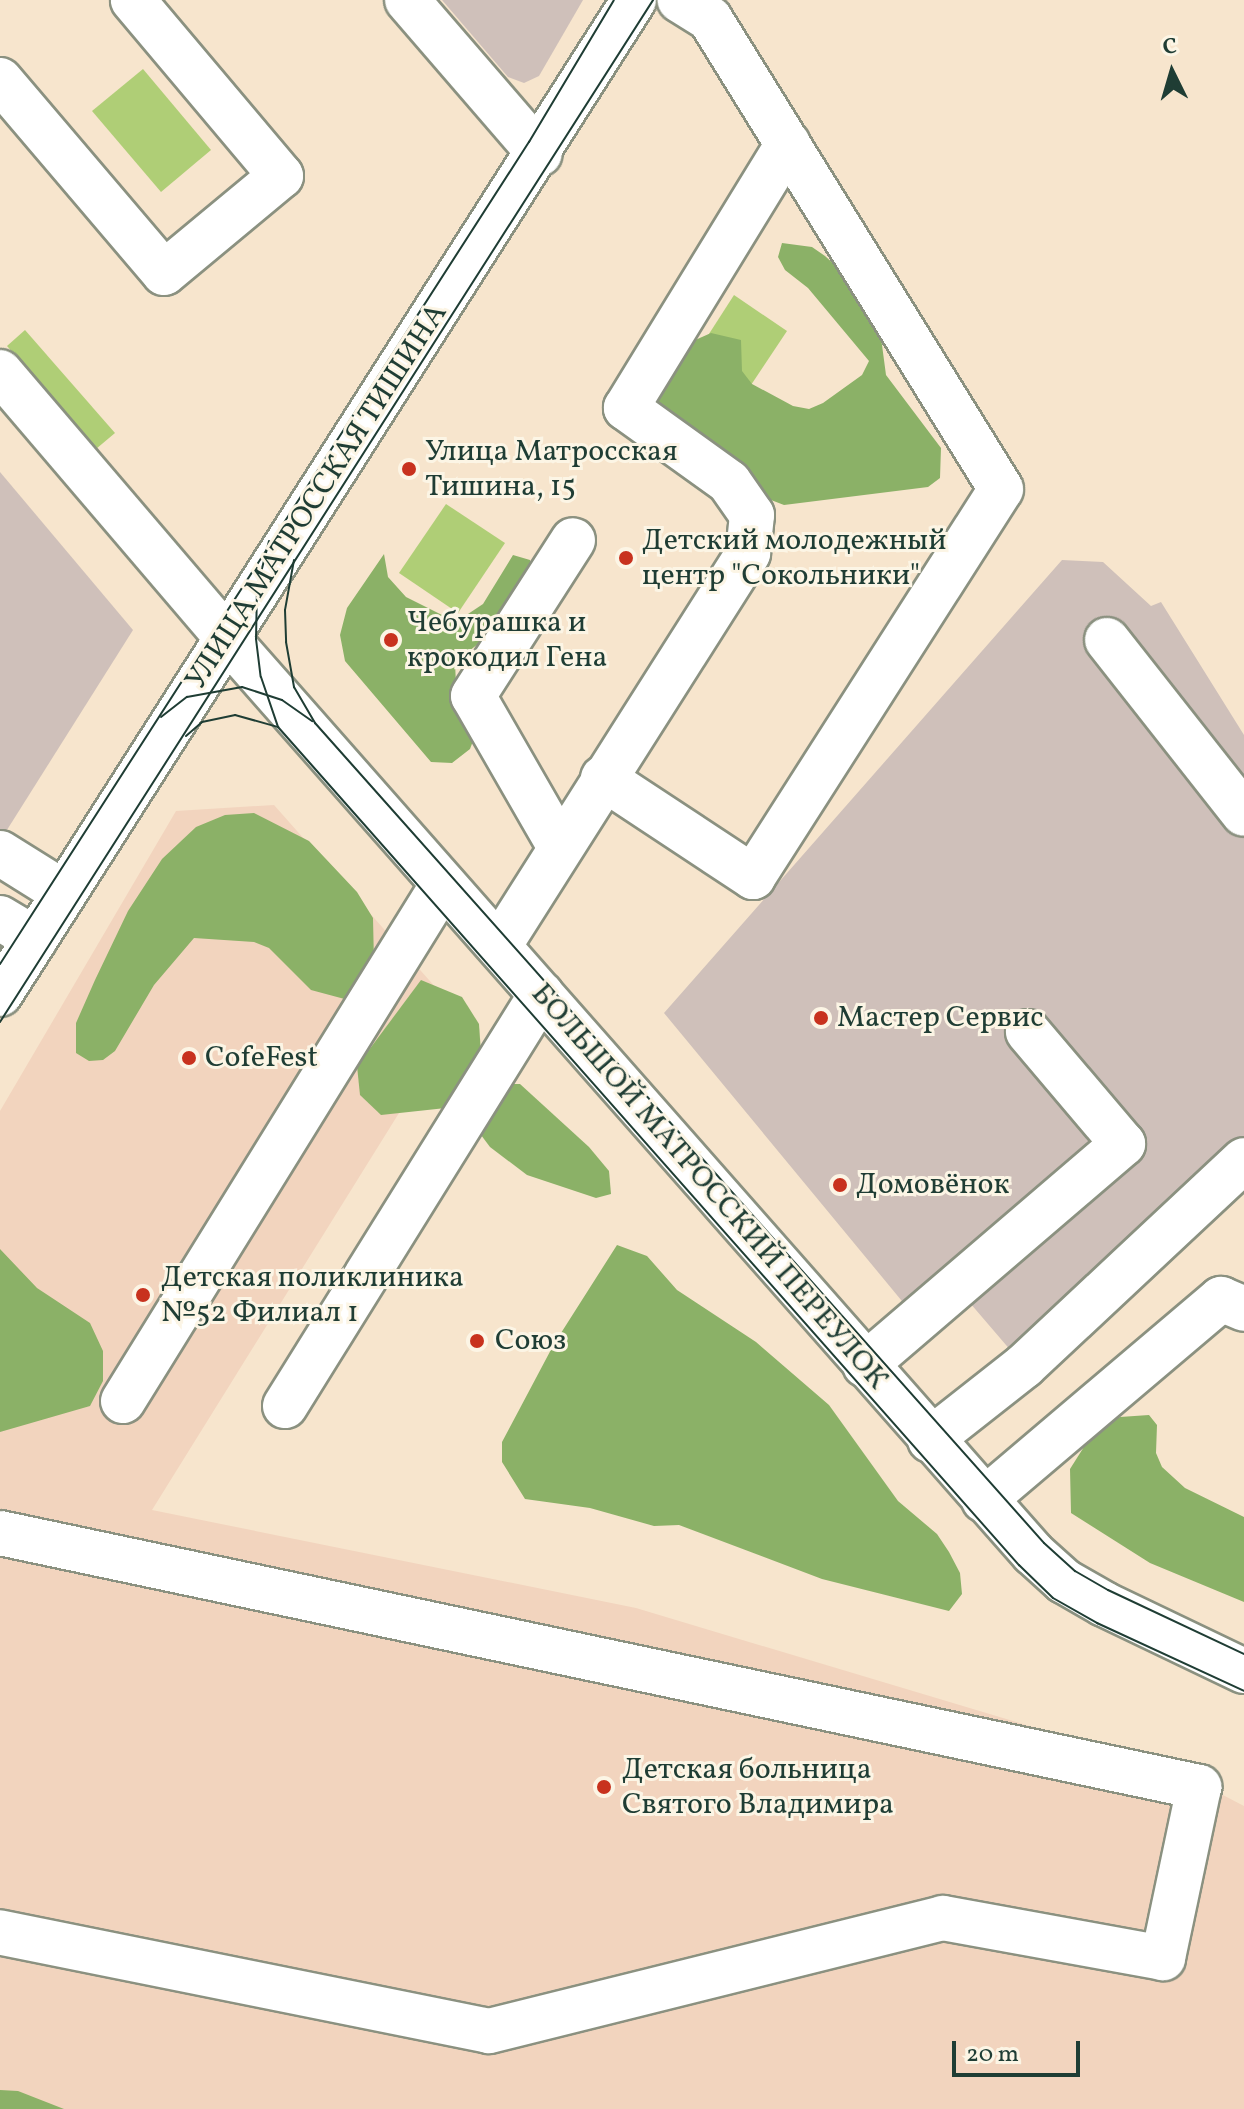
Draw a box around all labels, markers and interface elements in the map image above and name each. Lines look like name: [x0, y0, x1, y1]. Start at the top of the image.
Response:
north arrow: [1132, 32, 1212, 112]
text: С: [1161, 32, 1178, 64]
street label: УЛИЦА МАТРОССКАЯ ТИШИНА: [178, 297, 456, 697]
place label: Улица Матросская Тишина, 15: [425, 434, 678, 504]
marker: Улица Матросская Тишина, 15: [400, 460, 418, 478]
place label: Детский молодежный центр "Сокольники": [642, 523, 946, 594]
marker: Детский молодежный центр "Сокольники": [617, 549, 635, 567]
place label: Чебурашка и крокодил Гена: [407, 605, 607, 676]
marker: Чебурашка и крокодил Гена: [382, 631, 400, 649]
street label: БОЛЬШОЙ МАТРОССКИЙ ПЕРЕУЛОК: [523, 977, 895, 1397]
place label: Мастер Сервис: [837, 1000, 1044, 1036]
marker: Мастер Сервис: [812, 1009, 830, 1027]
place label: CofeFest: [205, 1040, 318, 1076]
marker: CofeFest: [180, 1049, 198, 1067]
place label: Домовёнок: [856, 1167, 1009, 1203]
marker: Домовёнок: [831, 1176, 849, 1194]
place label: Детская поликлиника №52 Филиал 1: [161, 1260, 464, 1330]
marker: Детская поликлиника №52 Филиал 1: [132, 1284, 154, 1306]
place label: Союз: [495, 1323, 566, 1359]
marker: Союз: [466, 1330, 488, 1352]
place label: Детская больница Святого Владимира: [622, 1752, 894, 1822]
marker: Детская больница Святого Владимира: [593, 1776, 615, 1798]
scale bar: [956, 2025, 1084, 2075]
text: 20 m: [966, 2038, 1019, 2072]

